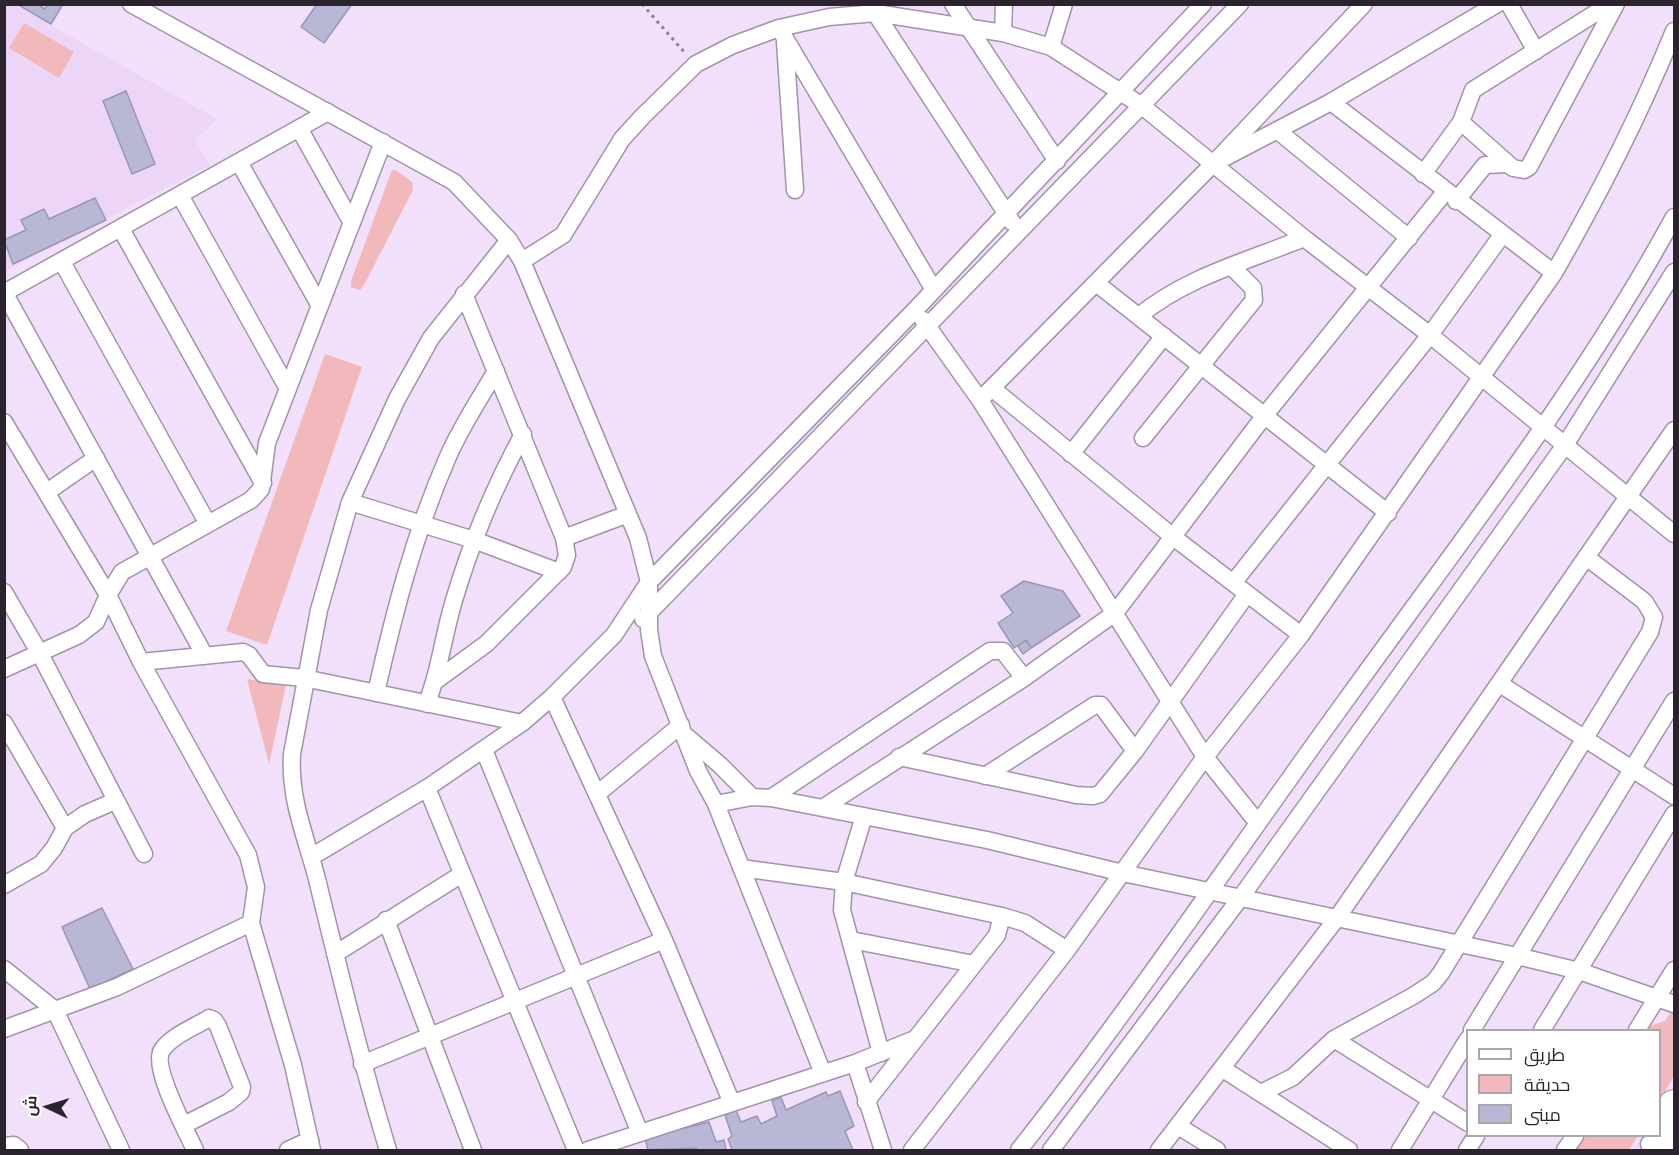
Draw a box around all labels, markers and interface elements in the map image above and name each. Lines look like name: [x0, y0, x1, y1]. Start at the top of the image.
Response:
legend: [1466, 1029, 1661, 1137]
text: طريق: [1524, 1043, 1565, 1065]
text: حديقة: [1524, 1073, 1570, 1095]
north arrow: [18, 1077, 78, 1137]
text: ش: [19, 1095, 41, 1117]
text: مبنى: [1524, 1103, 1561, 1125]

